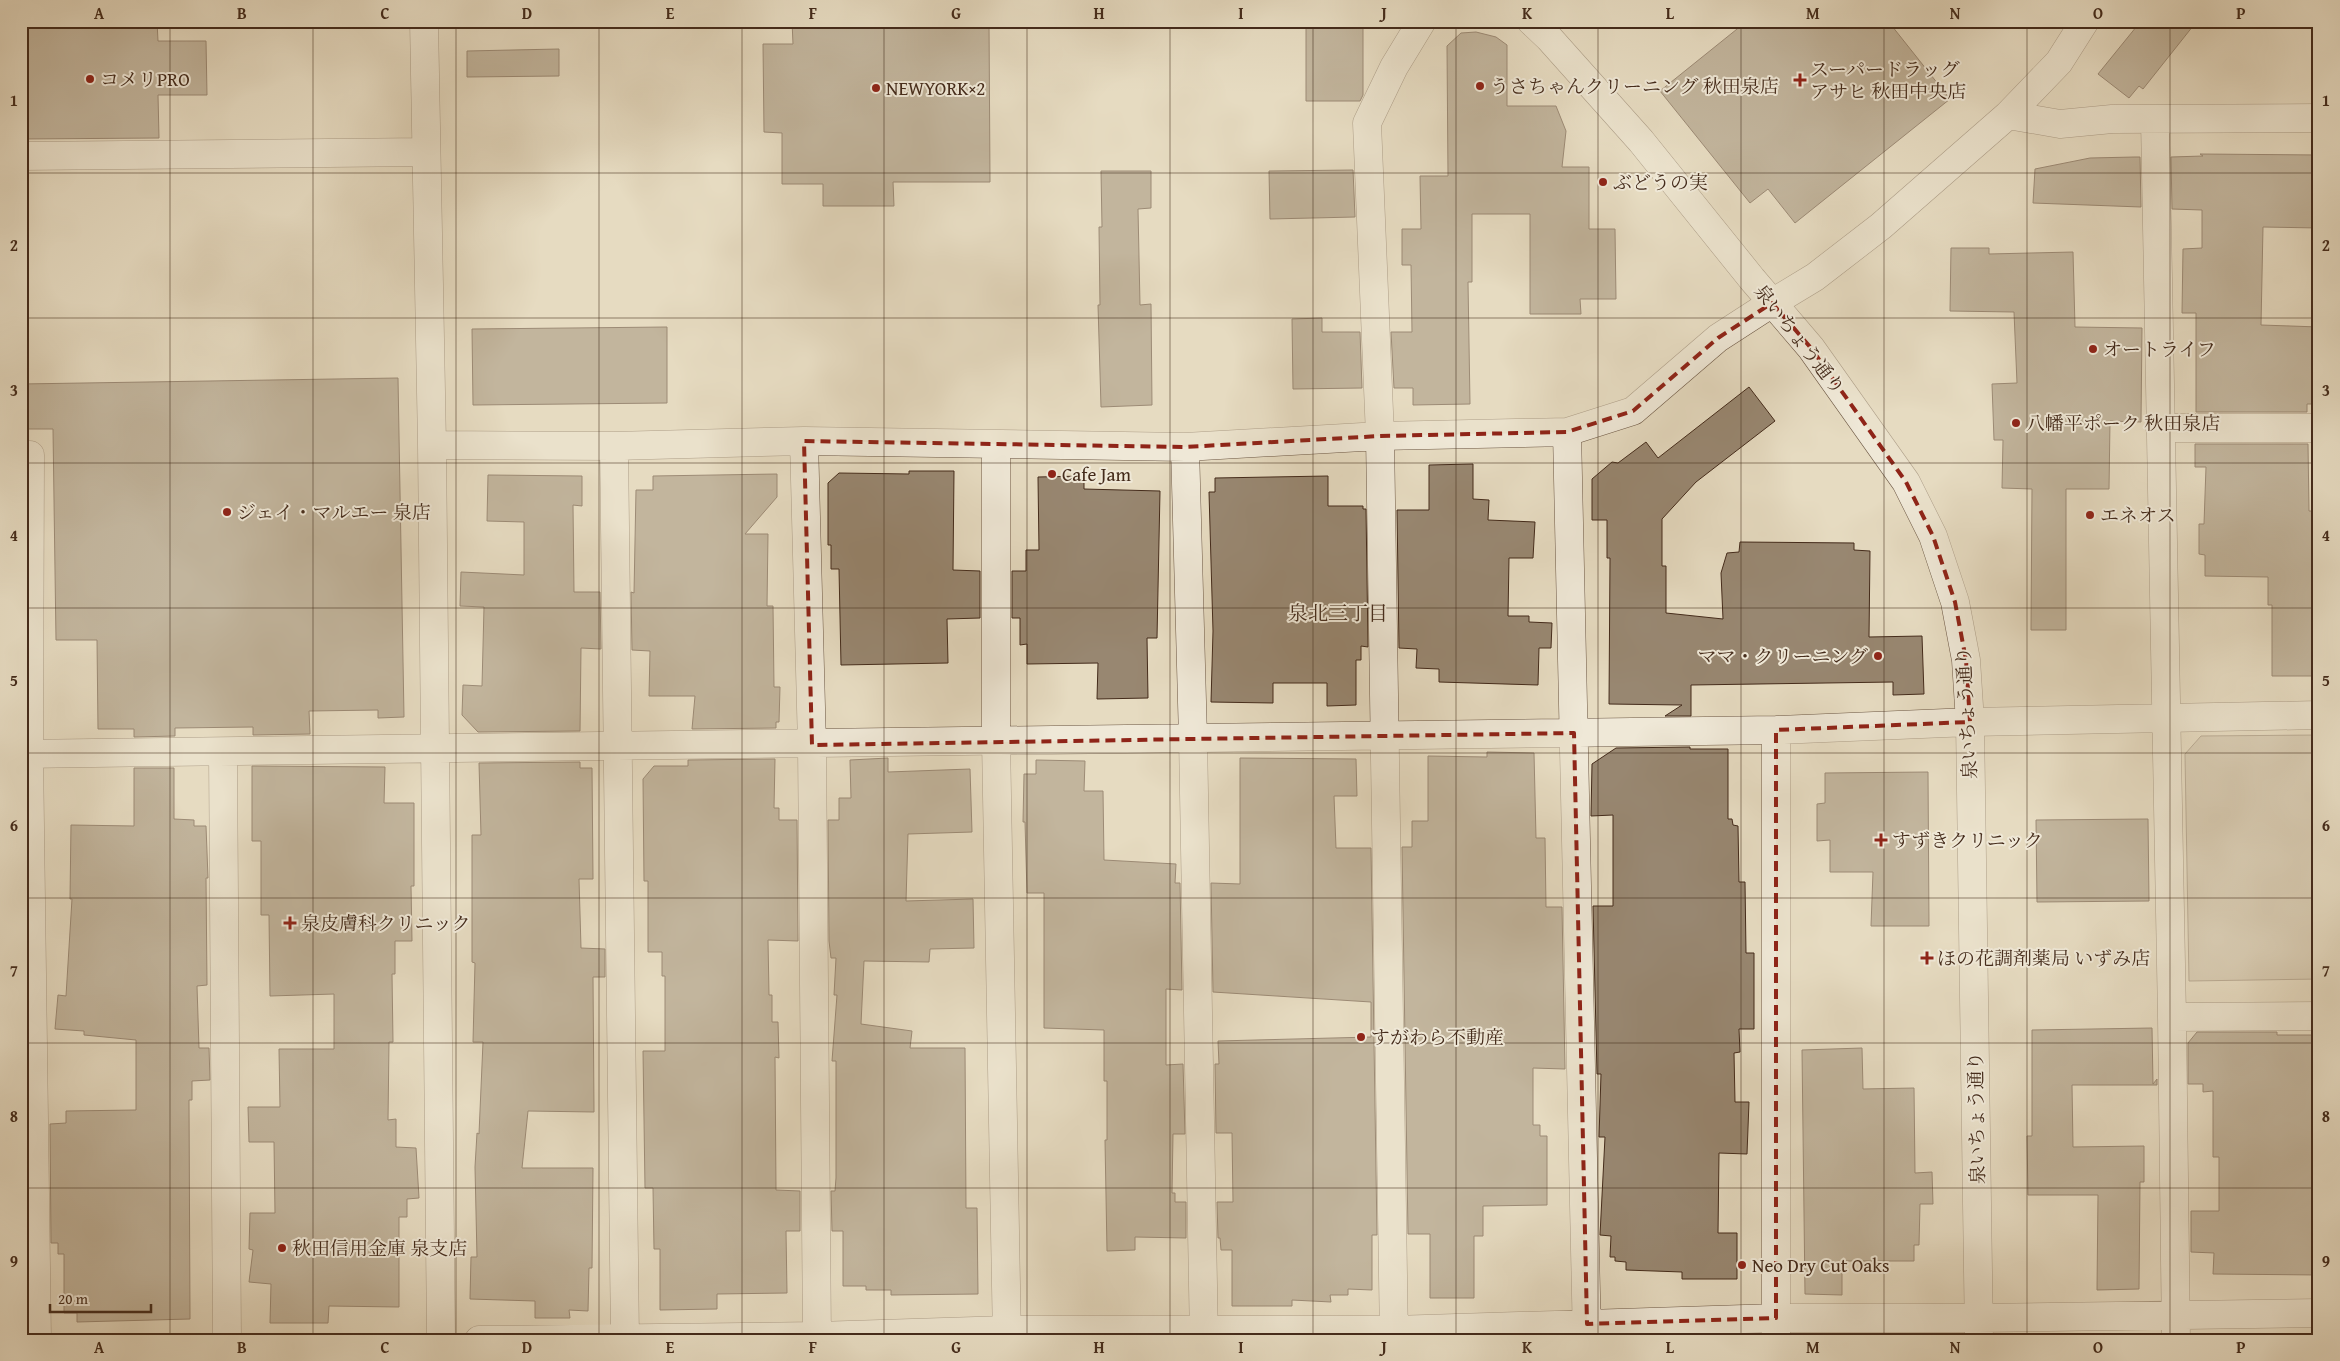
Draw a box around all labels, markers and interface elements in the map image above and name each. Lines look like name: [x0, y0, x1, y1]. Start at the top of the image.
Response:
text: A: [94, 1, 105, 25]
text: B: [237, 1, 247, 25]
text: C: [380, 1, 390, 25]
text: D: [522, 1, 532, 25]
text: E: [666, 1, 675, 25]
text: F: [809, 1, 817, 25]
text: G: [951, 1, 961, 25]
text: H: [1093, 1, 1105, 25]
text: I: [1238, 1, 1244, 25]
text: J: [1378, 1, 1387, 25]
text: K: [1522, 1, 1533, 25]
text: L: [1666, 1, 1675, 25]
text: M: [1806, 1, 1820, 25]
text: N: [1950, 1, 1961, 25]
text: O: [2093, 1, 2103, 25]
text: P: [2236, 1, 2246, 25]
place label: スーパードラッグ アサヒ 秋田中央店: [1810, 55, 1966, 105]
place label: コメリPRO: [100, 65, 190, 93]
place label: うさちゃんクリーニング 秋田泉店: [1490, 72, 1779, 100]
marker: コメリPRO: [84, 73, 96, 85]
place label: NEWYORK×2: [886, 74, 986, 102]
marker: スーパードラッグ アサヒ 秋田中央店: [1794, 74, 1806, 86]
marker: うさちゃんクリーニング 秋田泉店: [1474, 80, 1486, 92]
marker: NEWYORK×2: [870, 82, 882, 94]
text: 1: [10, 88, 18, 112]
text: 1: [2322, 88, 2330, 112]
place label: ぶどうの実: [1613, 168, 1708, 196]
marker: ぶどうの実: [1597, 176, 1609, 188]
text: 2: [10, 233, 18, 257]
text: 2: [2322, 233, 2330, 257]
street label: 泉いちょう通り: [1748, 278, 1852, 400]
place label: オートライフ: [2103, 335, 2216, 363]
marker: オートライフ: [2087, 343, 2099, 355]
text: 3: [10, 378, 18, 402]
text: 3: [2322, 378, 2330, 402]
place label: 八幡平ポーク 秋田泉店: [2026, 409, 2220, 437]
marker: 八幡平ポーク 秋田泉店: [2010, 417, 2022, 429]
place label: Cafe Jam: [1062, 460, 1131, 488]
marker: Cafe Jam: [1046, 468, 1058, 480]
place label: ジェイ・マルエー 泉店: [237, 498, 431, 526]
place label: エネオス: [2100, 501, 2176, 529]
marker: ジェイ・マルエー 泉店: [221, 506, 233, 518]
marker: エネオス: [2084, 509, 2096, 521]
text: 4: [10, 523, 18, 547]
text: 4: [2322, 523, 2330, 547]
district label: 泉北三丁目: [1288, 598, 1388, 627]
place label: ママ・クリーニング: [1697, 642, 1868, 670]
street label: 泉いちょう通り: [1949, 646, 1983, 780]
marker: ママ・クリーニング: [1872, 650, 1884, 662]
text: 5: [10, 668, 18, 692]
text: 5: [2322, 668, 2330, 692]
text: 6: [10, 813, 18, 837]
text: 6: [2322, 813, 2330, 837]
place label: すずきクリニック: [1892, 826, 2043, 854]
marker: すずきクリニック: [1874, 833, 1888, 847]
place label: 泉皮膚科クリニック: [301, 909, 471, 937]
marker: 泉皮膚科クリニック: [283, 916, 297, 930]
place label: ほの花調剤薬局 いずみ店: [1937, 944, 2150, 972]
marker: ほの花調剤薬局 いずみ店: [1921, 952, 1933, 964]
text: 7: [10, 958, 18, 982]
text: 7: [2322, 958, 2330, 982]
place label: すがわら不動産: [1371, 1023, 1504, 1051]
marker: すがわら不動産: [1355, 1031, 1367, 1043]
street label: 泉いちょう通り: [1961, 1051, 1991, 1185]
text: 8: [10, 1104, 18, 1128]
text: 8: [2322, 1104, 2330, 1128]
place label: 秋田信用金庫 泉支店: [292, 1234, 467, 1262]
marker: 秋田信用金庫 泉支店: [276, 1242, 288, 1254]
text: 9: [10, 1249, 18, 1273]
text: 9: [2322, 1249, 2330, 1273]
place label: Neo Dry Cut Oaks: [1752, 1251, 1889, 1279]
marker: Neo Dry Cut Oaks: [1736, 1259, 1748, 1271]
scale bar: [50, 1281, 151, 1313]
text: 20 m: [58, 1288, 89, 1309]
text: A: [94, 1335, 105, 1359]
text: B: [237, 1335, 247, 1359]
text: C: [380, 1335, 390, 1359]
text: D: [522, 1335, 532, 1359]
text: E: [666, 1335, 675, 1359]
text: F: [809, 1335, 817, 1359]
text: G: [951, 1335, 961, 1359]
text: H: [1093, 1335, 1105, 1359]
text: I: [1238, 1335, 1244, 1359]
text: J: [1378, 1335, 1387, 1359]
text: K: [1522, 1335, 1533, 1359]
text: L: [1666, 1335, 1675, 1359]
text: M: [1806, 1335, 1820, 1359]
text: N: [1950, 1335, 1961, 1359]
text: O: [2093, 1335, 2103, 1359]
text: P: [2236, 1335, 2246, 1359]

